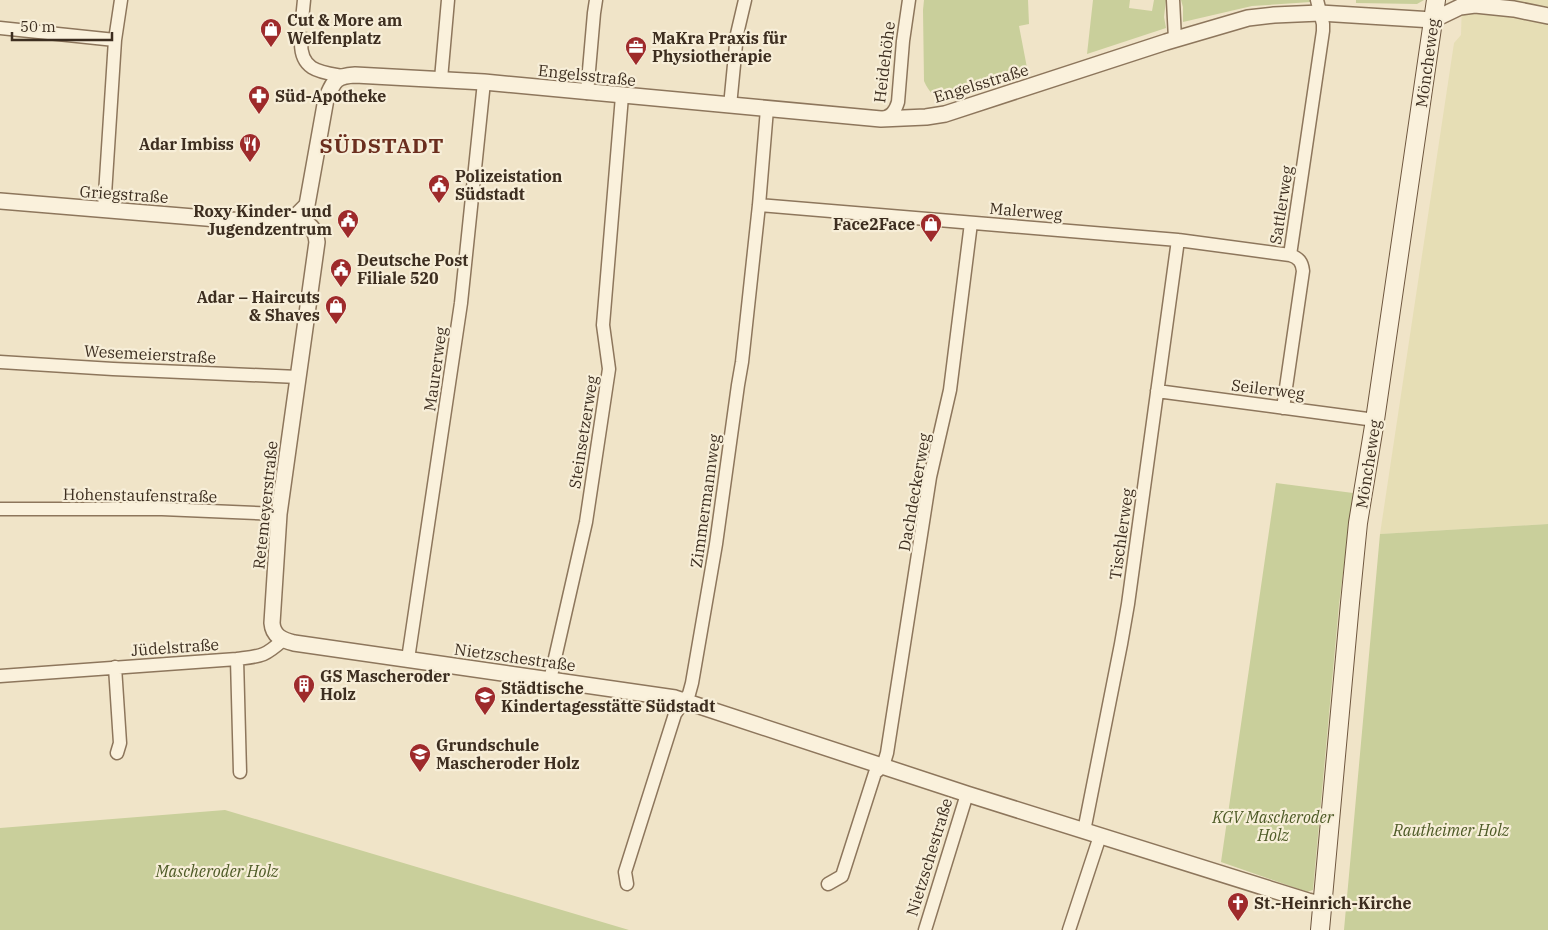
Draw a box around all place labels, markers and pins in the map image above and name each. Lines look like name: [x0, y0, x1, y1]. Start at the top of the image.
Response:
place label: Cut & More am Welfenplatz: [287, 10, 403, 48]
shop icon: Cut & More am Welfenplatz: [259, 17, 283, 48]
place label: MaKra Praxis für Physiotherapie: [652, 28, 787, 66]
office icon: MaKra Praxis für Physiotherapie: [624, 35, 648, 66]
pharmacy icon: Süd-Apotheke: [247, 84, 271, 115]
place label: Süd-Apotheke: [275, 86, 386, 106]
restaurant icon: Adar Imbiss: [238, 132, 262, 163]
place label: Adar Imbiss: [139, 134, 234, 154]
place label: Polizeistation Südstadt: [455, 166, 563, 204]
public building icon: Polizeistation Südstadt: [427, 173, 451, 204]
place label: Roxy Kinder- und Jugendzentrum: [193, 201, 332, 239]
public building icon: Roxy Kinder- und Jugendzentrum: [336, 208, 360, 239]
shop icon: Face2Face: [919, 212, 943, 243]
place label: Face2Face: [833, 214, 915, 234]
place label: Deutsche Post Filiale 520: [357, 250, 468, 288]
public building icon: Deutsche Post Filiale 520: [329, 257, 353, 288]
place label: Adar – Haircuts & Shaves: [197, 287, 320, 325]
shop icon: Adar – Haircuts & Shaves: [324, 294, 348, 325]
place label: GS Mascheroder Holz: [320, 666, 450, 704]
building icon: GS Mascheroder Holz: [292, 673, 316, 704]
place label: Städtische Kindertagesstätte Südstadt: [501, 678, 715, 716]
school or university icon: Städtische Kindertagesstätte Südstadt: [473, 685, 497, 716]
place label: Grundschule Mascheroder Holz: [436, 735, 580, 773]
school or university icon: Grundschule Mascheroder Holz: [408, 742, 432, 773]
church icon: St.-Heinrich-Kirche: [1226, 891, 1250, 922]
place label: St.-Heinrich-Kirche: [1254, 893, 1411, 913]

